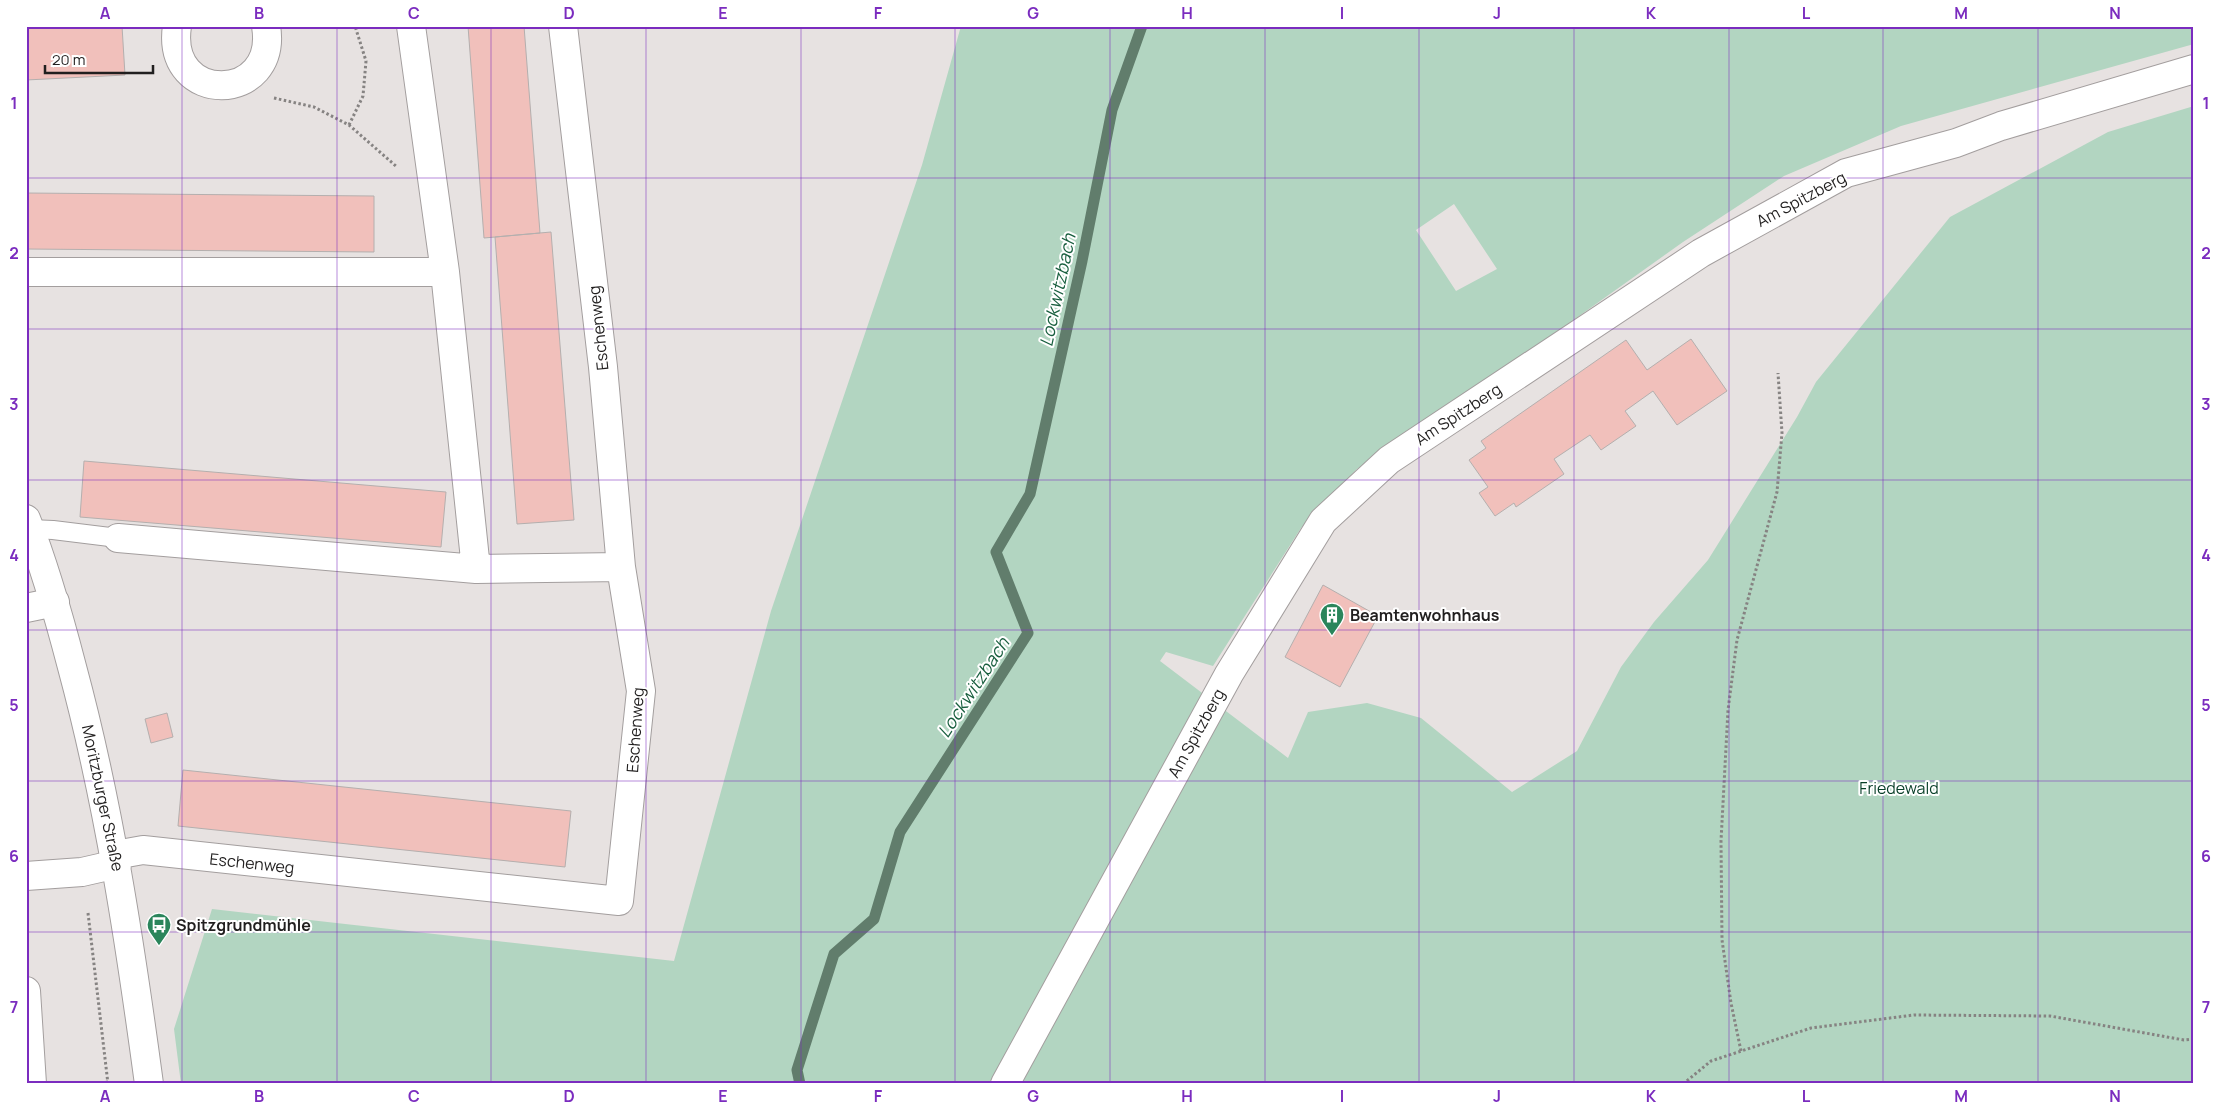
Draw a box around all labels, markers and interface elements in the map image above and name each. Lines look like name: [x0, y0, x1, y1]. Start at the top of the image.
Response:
text: A: [100, 2, 111, 24]
text: B: [254, 2, 264, 24]
text: C: [408, 2, 420, 24]
text: D: [563, 2, 575, 24]
text: E: [718, 2, 728, 24]
text: F: [874, 2, 883, 24]
text: G: [1027, 2, 1039, 24]
text: H: [1181, 2, 1193, 24]
text: I: [1340, 2, 1344, 24]
text: J: [1493, 2, 1501, 24]
text: K: [1646, 2, 1657, 24]
text: L: [1802, 2, 1811, 24]
text: M: [1954, 2, 1968, 24]
text: N: [2109, 2, 2121, 24]
scale bar: [45, 42, 152, 74]
text: 20 m: [52, 49, 85, 70]
text: 1: [10, 92, 18, 114]
text: 1: [2202, 92, 2210, 114]
street label: Am Spitzberg: [1752, 166, 1850, 232]
water label: Lockwitzbach: [1033, 230, 1081, 349]
text: 2: [9, 242, 19, 264]
text: 2: [2201, 242, 2211, 264]
street label: Eschenweg: [583, 284, 613, 372]
street label: Am Spitzberg: [1411, 378, 1505, 450]
text: 3: [9, 393, 19, 415]
text: 3: [2201, 393, 2211, 415]
text: 4: [9, 544, 19, 566]
text: 4: [2201, 544, 2211, 566]
building icon: Beamtenwohnhaus: [1319, 602, 1345, 636]
place label: Beamtenwohnhaus: [1350, 604, 1500, 626]
water label: Lockwitzbach: [932, 631, 1015, 742]
street label: Am Spitzberg: [1162, 685, 1230, 781]
street label: Eschenweg: [621, 687, 649, 773]
text: 5: [9, 694, 19, 716]
text: 5: [2201, 694, 2211, 716]
street label: Moritzburger Straße: [77, 723, 129, 873]
park label: Friedewald: [1859, 777, 1939, 799]
text: 6: [9, 845, 19, 867]
text: 6: [2201, 845, 2211, 867]
street label: Eschenweg: [208, 848, 296, 878]
bus stop icon: Spitzgrundmühle: [146, 912, 172, 946]
place label: Spitzgrundmühle: [176, 914, 311, 936]
text: 7: [10, 996, 18, 1018]
text: 7: [2202, 996, 2210, 1018]
text: A: [100, 1085, 111, 1107]
text: B: [254, 1085, 264, 1107]
text: C: [408, 1085, 420, 1107]
text: D: [563, 1085, 575, 1107]
text: E: [718, 1085, 728, 1107]
text: F: [874, 1085, 883, 1107]
text: G: [1027, 1085, 1039, 1107]
text: H: [1181, 1085, 1193, 1107]
text: I: [1340, 1085, 1344, 1107]
text: J: [1493, 1085, 1501, 1107]
text: K: [1646, 1085, 1657, 1107]
text: L: [1802, 1085, 1811, 1107]
text: M: [1954, 1085, 1968, 1107]
text: N: [2109, 1085, 2121, 1107]

